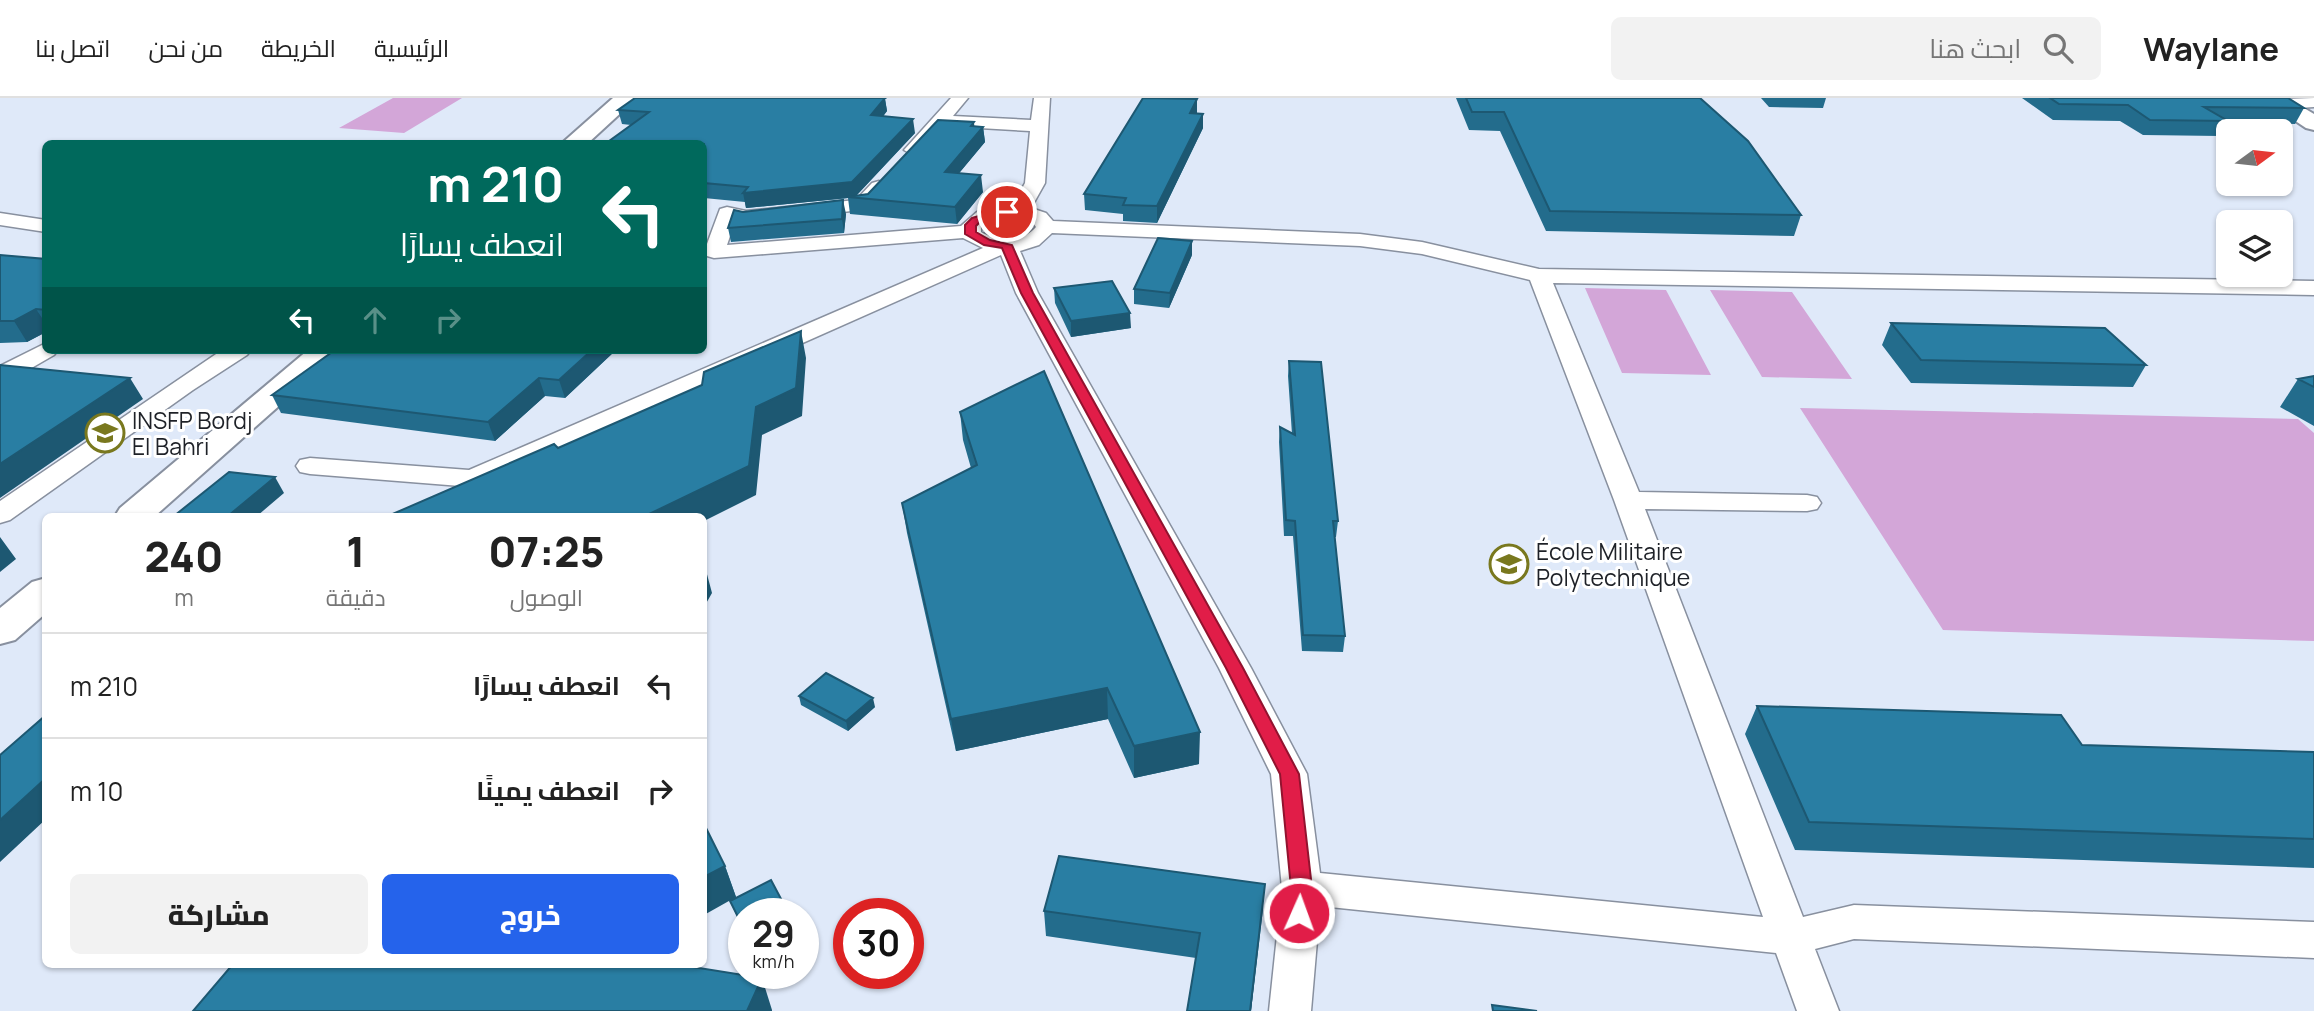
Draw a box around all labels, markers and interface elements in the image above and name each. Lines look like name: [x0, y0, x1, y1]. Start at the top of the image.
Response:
search box: [1611, 17, 2101, 80]
text: Waylane: [2143, 26, 2279, 71]
icon: search: [2039, 29, 2077, 67]
text: ابحث هنا: [1929, 30, 2021, 66]
text: اتصل بنا: [35, 31, 110, 64]
text: من نحن: [148, 31, 223, 64]
text: الخريطة: [261, 31, 336, 64]
text: الرئيسية: [374, 31, 449, 64]
north arrow: [2216, 119, 2292, 196]
map controls: [2216, 119, 2293, 287]
text: 210 m: [427, 150, 564, 217]
icon: left: [588, 168, 679, 259]
pin: [977, 182, 1037, 242]
icon: arrive: [988, 193, 1026, 231]
button: layers: [2216, 210, 2293, 287]
text: انعطف يسارًا: [400, 222, 564, 266]
icon: left: [283, 301, 321, 339]
icon: ahead: [356, 301, 394, 339]
icon: right: [429, 301, 467, 339]
place label: INSFP Bordj El Bahri: [132, 404, 253, 462]
school or university icon: INSFP Bordj El Bahri: [84, 412, 126, 454]
text: 1: [346, 522, 365, 580]
text: 07:25: [488, 522, 604, 580]
text: 240: [145, 527, 223, 585]
place label: École Militaire Polytechnique: [1536, 535, 1690, 593]
school or university icon: École Militaire Polytechnique: [1488, 543, 1530, 585]
text: m: [174, 581, 194, 613]
text: دقيقة: [326, 581, 386, 613]
text: الوصول: [510, 581, 583, 613]
text: انعطف يسارًا: [473, 667, 620, 703]
icon: left: [641, 667, 679, 705]
text: 210 m: [70, 668, 138, 704]
text: انعطف يمينًا: [476, 772, 620, 808]
icon: right: [641, 772, 679, 810]
text: 10 m: [70, 773, 123, 809]
button: مشاركة: [70, 874, 368, 954]
button: خروج: [382, 874, 679, 954]
position arrow: [1262, 876, 1336, 950]
speed limit sign: 30: [833, 898, 924, 989]
text: 29: [752, 910, 795, 958]
text: km/h: [753, 949, 794, 973]

